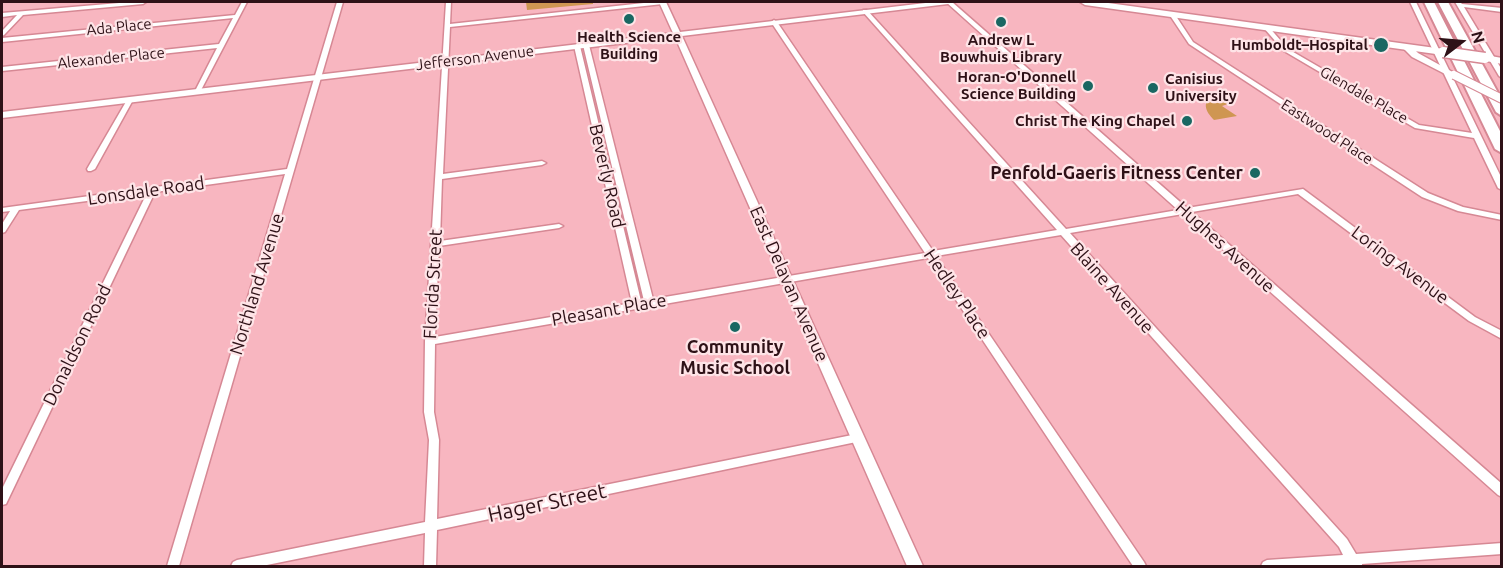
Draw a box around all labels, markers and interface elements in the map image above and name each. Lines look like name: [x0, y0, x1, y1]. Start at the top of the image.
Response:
marker: Health Science Building: [622, 12, 636, 26]
north arrow: [1431, 12, 1491, 72]
street label: Ada Place: [85, 15, 153, 39]
marker: Andrew L Bouwhuis Library: [994, 15, 1008, 29]
place label: Health Science Building: [577, 28, 681, 63]
text: N: [1468, 29, 1489, 45]
place label: Andrew L Bouwhuis Library: [940, 31, 1062, 66]
place label: Humboldt–Hospital: [1231, 36, 1368, 54]
marker: Humboldt–Hospital: [1372, 36, 1390, 54]
street label: Jefferson Avenue: [415, 42, 535, 74]
street label: Alexander Place: [56, 43, 166, 73]
street label: Glendale Place: [1317, 63, 1411, 127]
place label: Horan-O'Donnell Science Building: [957, 68, 1076, 103]
place label: Canisius University: [1165, 70, 1237, 105]
marker: Horan-O'Donnell Science Building: [1081, 79, 1095, 93]
marker: Canisius University: [1146, 81, 1160, 95]
street label: Eastwood Place: [1278, 96, 1376, 168]
place label: Christ The King Chapel: [1015, 112, 1175, 130]
marker: Christ The King Chapel: [1180, 114, 1194, 128]
street label: Beverly Road: [585, 122, 629, 230]
place label: Penfold-Gaeris Fitness Center: [990, 162, 1243, 184]
marker: Penfold-Gaeris Fitness Center: [1248, 166, 1262, 180]
street label: Lonsdale Road: [86, 172, 206, 210]
street label: Hughes Avenue: [1171, 197, 1279, 297]
street label: East Delavan Avenue: [745, 203, 833, 365]
street label: Northland Avenue: [225, 210, 289, 358]
street label: Loring Avenue: [1347, 221, 1453, 309]
street label: Florida Street: [419, 228, 447, 340]
street label: Blaine Avenue: [1066, 238, 1158, 338]
street label: Hedley Place: [919, 245, 995, 343]
street label: Donaldson Road: [38, 281, 116, 409]
street label: Pleasant Place: [550, 289, 668, 331]
marker: Community Music School: [728, 320, 742, 334]
place label: Community Music School: [680, 336, 790, 378]
street label: Hager Street: [485, 478, 609, 528]

